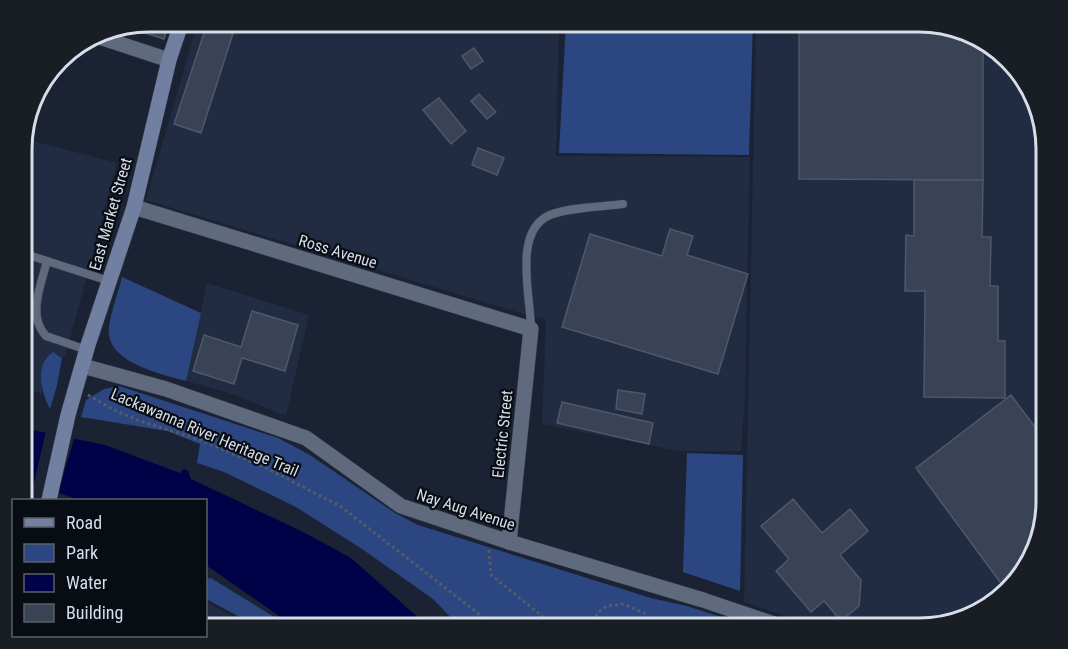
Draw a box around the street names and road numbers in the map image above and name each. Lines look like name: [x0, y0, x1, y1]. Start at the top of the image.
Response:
street label: East Market Street: [85, 155, 136, 273]
street label: Ross Avenue: [296, 231, 379, 272]
street label: Lackawanna River Heritage Trail: [108, 384, 301, 481]
street label: Electric Street: [488, 389, 517, 479]
street label: Nay Aug Avenue: [414, 485, 517, 534]

